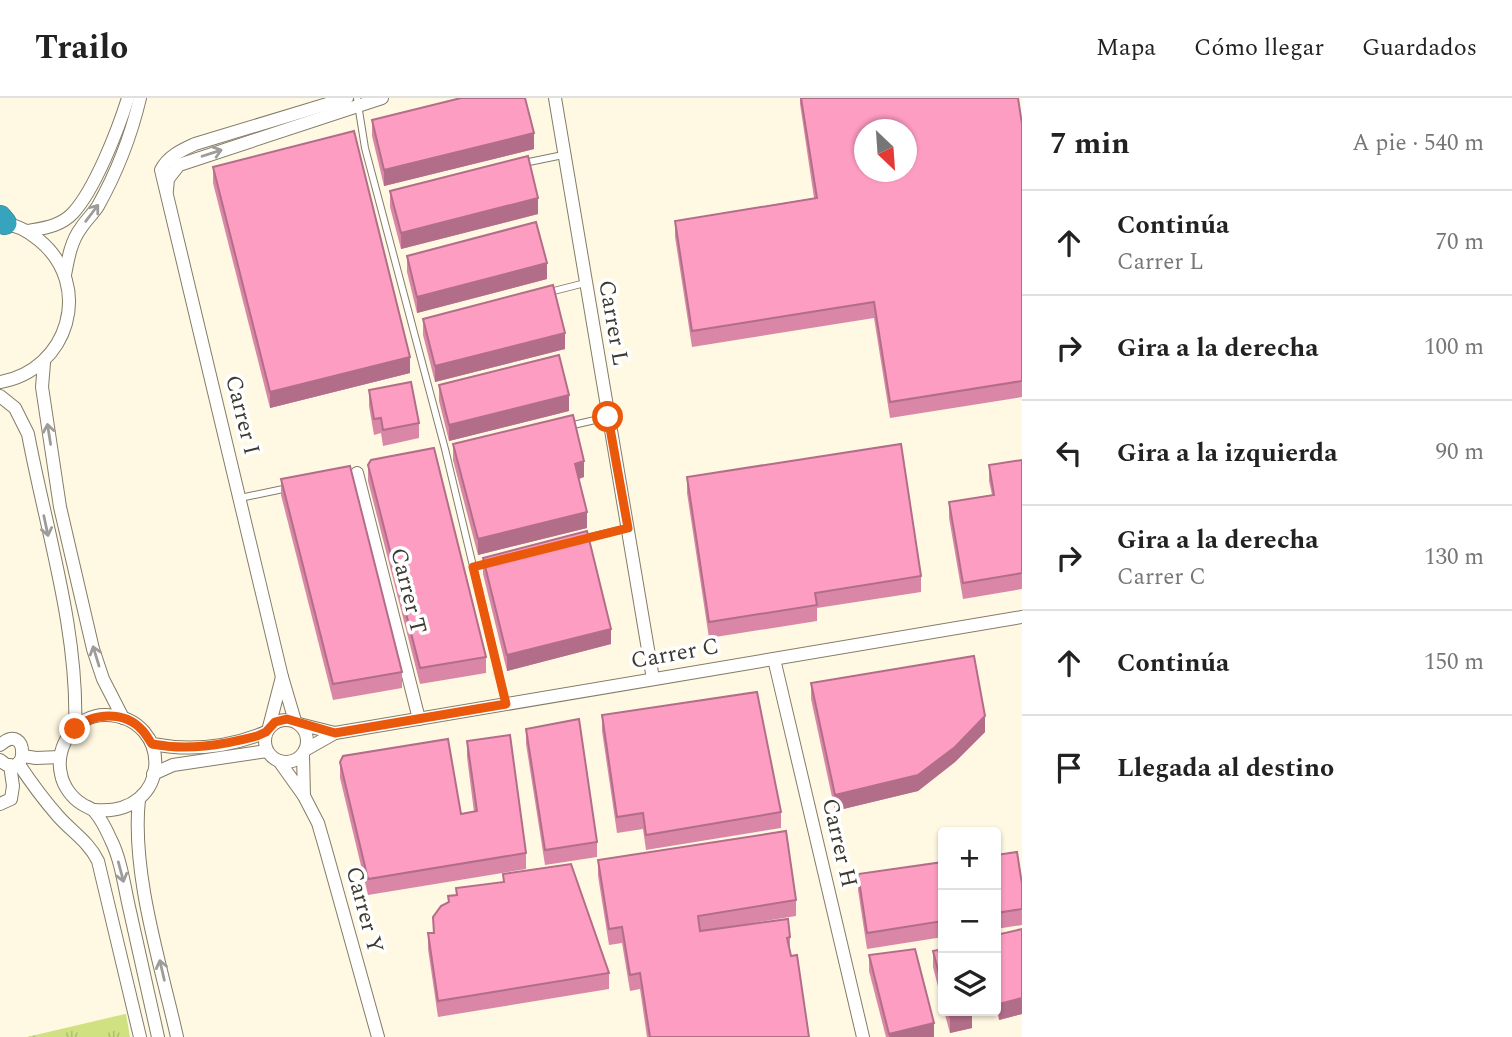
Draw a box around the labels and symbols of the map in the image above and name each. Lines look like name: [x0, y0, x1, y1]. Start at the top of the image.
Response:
north arrow: [854, 119, 917, 182]
one-way arrow: [201, 145, 223, 158]
one-way arrow: [84, 204, 99, 223]
street label: Carrer L: [588, 277, 638, 369]
street label: Carrer I: [215, 371, 269, 459]
route start: [592, 401, 623, 432]
one-way arrow: [43, 423, 56, 446]
one-way arrow: [40, 514, 53, 537]
street label: Carrer T: [380, 544, 436, 638]
street label: Carrer C: [628, 629, 722, 679]
one-way arrow: [88, 645, 101, 667]
route end: [59, 713, 90, 744]
street label: Carrer H: [812, 795, 866, 891]
one-way arrow: [115, 861, 128, 883]
street label: Carrer Y: [336, 863, 392, 957]
one-way arrow: [155, 959, 169, 982]

